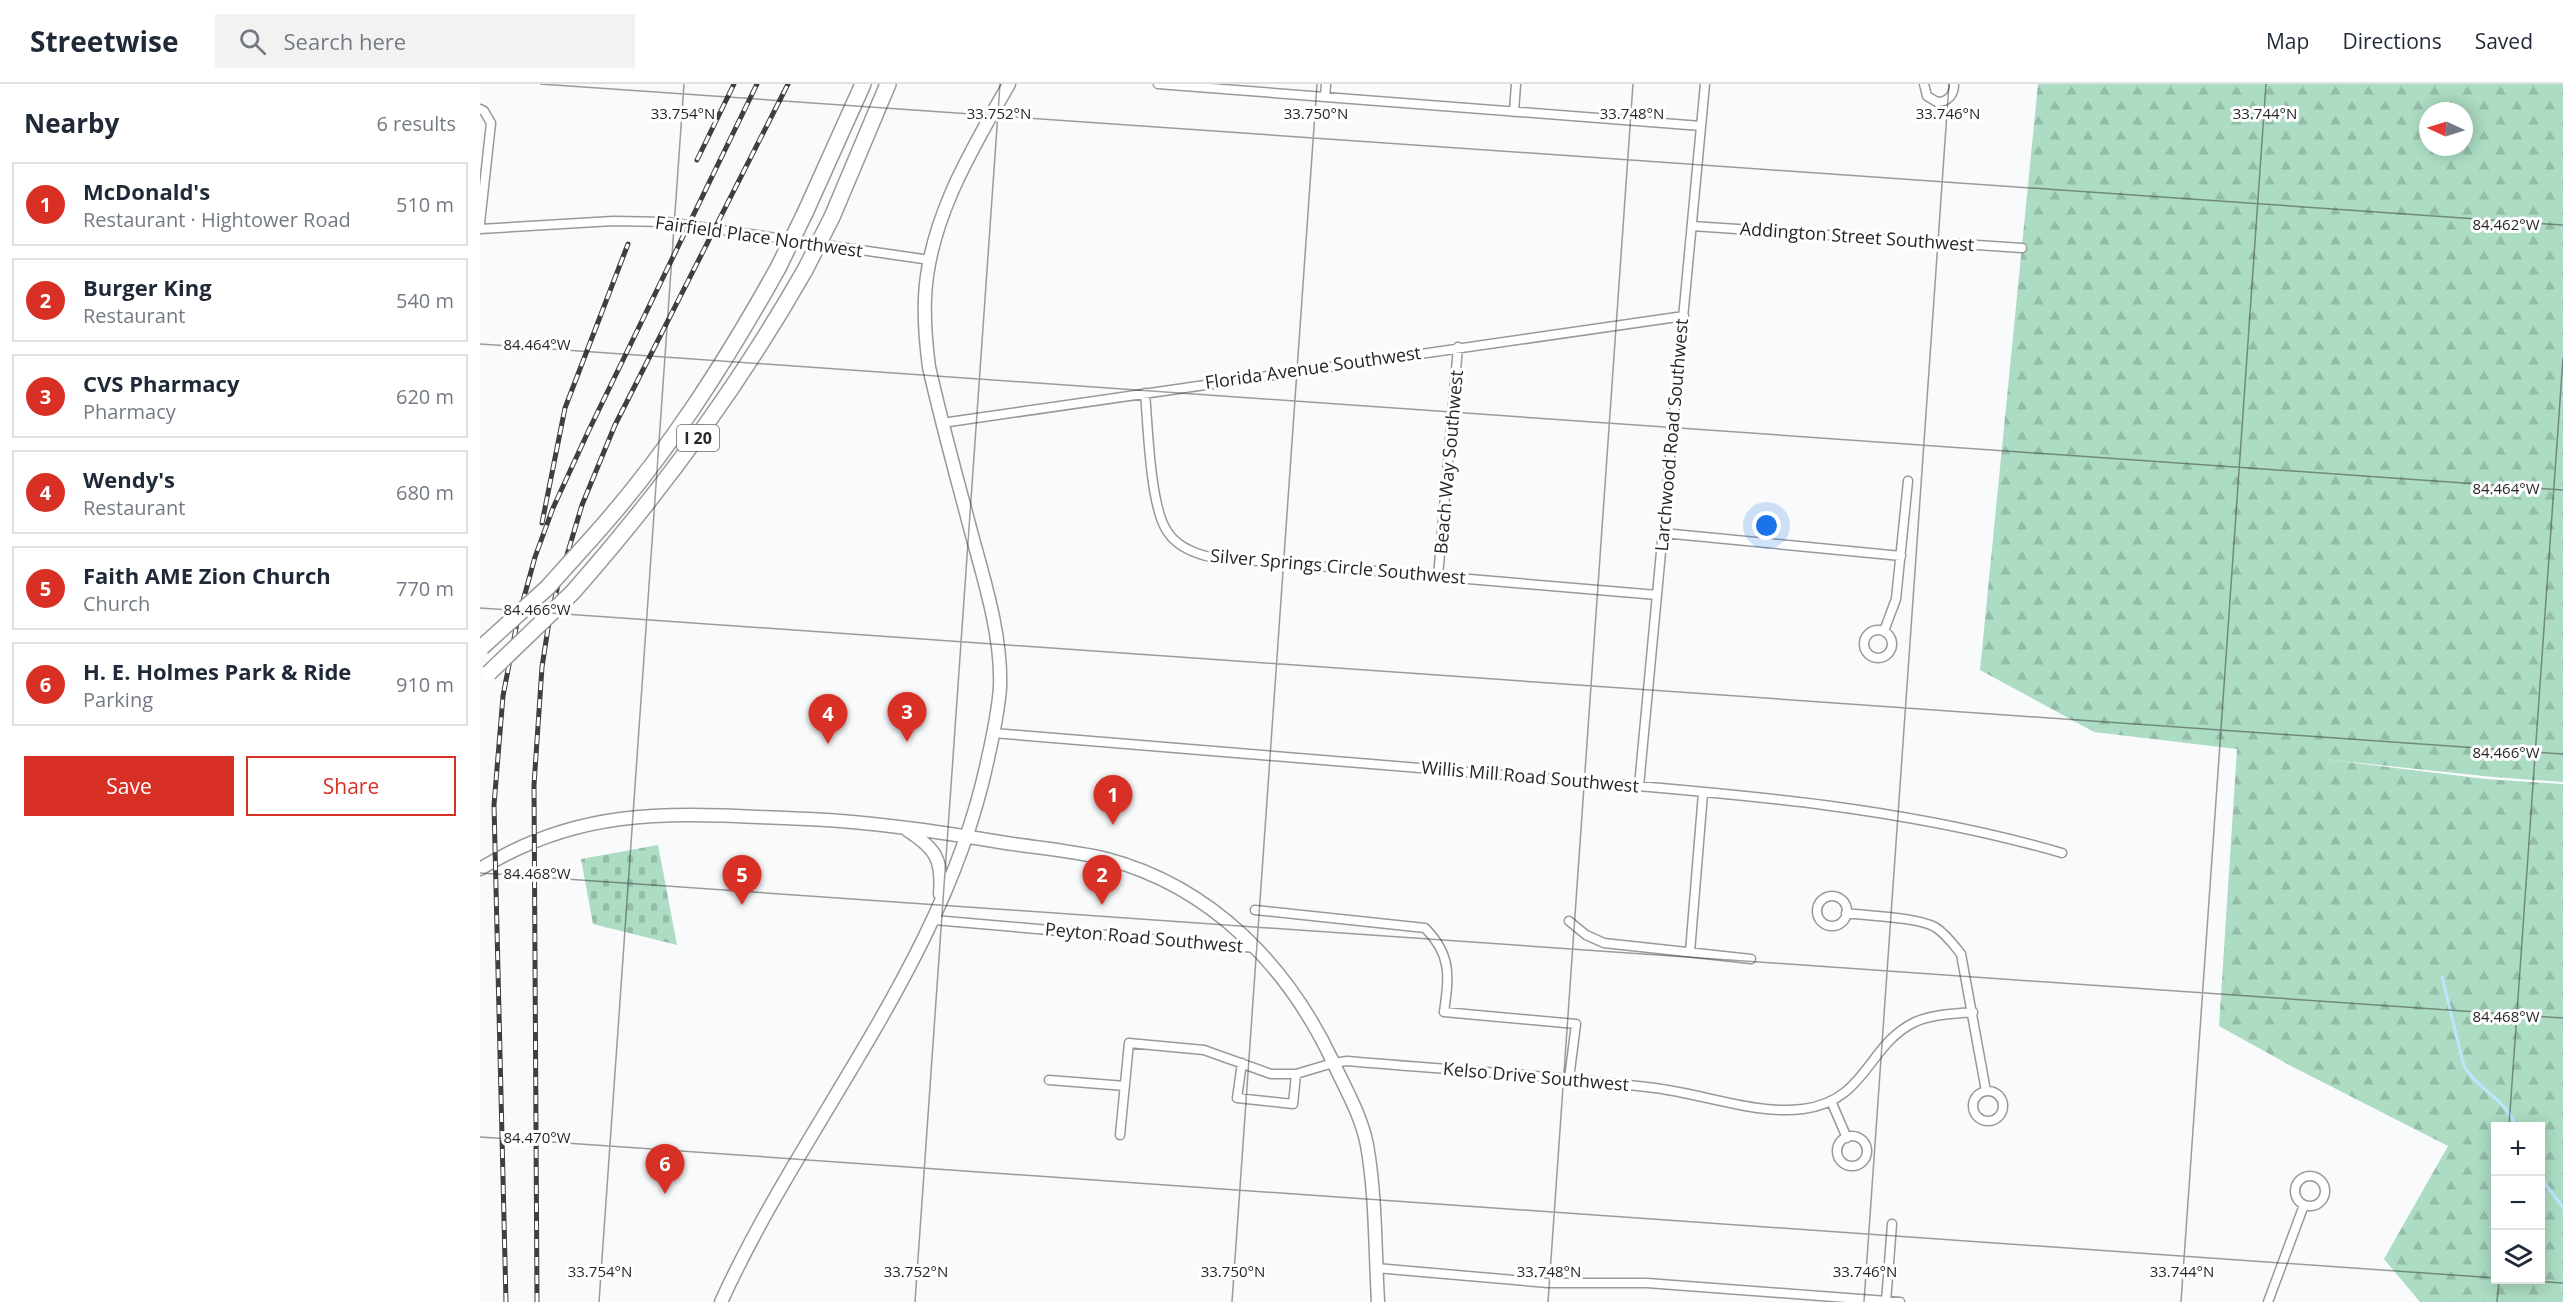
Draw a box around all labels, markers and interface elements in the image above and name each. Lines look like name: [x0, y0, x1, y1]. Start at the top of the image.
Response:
search box: [215, 14, 635, 68]
text: Streetwise: [30, 22, 179, 60]
icon: search: [236, 25, 269, 58]
text: Search here: [284, 26, 406, 56]
text: Map: [2266, 27, 2309, 55]
text: Directions: [2342, 27, 2442, 55]
text: Saved: [2475, 27, 2533, 55]
north arrow: [2419, 102, 2473, 156]
text: 33.754°N: [651, 103, 715, 123]
text: 33.752°N: [967, 103, 1031, 123]
text: 33.750°N: [1284, 103, 1348, 123]
text: 33.748°N: [1600, 103, 1664, 123]
text: 33.746°N: [1916, 103, 1980, 123]
text: 33.744°N: [2233, 103, 2297, 123]
text: Nearby: [24, 105, 119, 141]
text: 6 results: [376, 110, 456, 137]
text: McDonald's: [83, 176, 210, 206]
text: 1: [40, 191, 51, 218]
text: 510 m: [396, 191, 454, 218]
text: Restaurant · Hightower Road: [83, 206, 351, 233]
street label: Fairfield Place Northwest: [654, 210, 864, 262]
text: 84.462°W: [2472, 214, 2540, 234]
street label: Addington Street Southwest: [1739, 216, 1975, 256]
text: Burger King: [83, 272, 212, 302]
text: 2: [40, 287, 51, 314]
text: 540 m: [396, 287, 454, 314]
text: Restaurant: [83, 302, 185, 329]
street label: Larchwood Road Southwest: [1649, 318, 1693, 552]
text: 84.464°W: [503, 334, 571, 354]
street label: Florida Avenue Southwest: [1203, 340, 1422, 394]
text: CVS Pharmacy: [83, 368, 239, 398]
street label: Beach Way Southwest: [1428, 369, 1468, 555]
text: 3: [40, 383, 51, 410]
text: 620 m: [396, 383, 454, 410]
text: Pharmacy: [83, 398, 176, 425]
road number: I 20: [677, 425, 719, 451]
text: Wendy's: [83, 464, 175, 494]
text: 84.464°W: [2472, 478, 2540, 498]
text: 4: [40, 479, 51, 506]
text: 680 m: [396, 479, 454, 506]
text: Restaurant: [83, 494, 185, 521]
your location: [1752, 511, 1781, 540]
street label: Silver Springs Circle Southwest: [1209, 543, 1467, 589]
text: Faith AME Zion Church: [83, 560, 331, 590]
text: 5: [40, 575, 51, 602]
text: 770 m: [396, 575, 454, 602]
text: Church: [83, 590, 150, 617]
text: 84.466°W: [503, 599, 571, 619]
text: H. E. Holmes Park & Ride: [83, 656, 351, 686]
text: 6: [40, 671, 51, 698]
text: 910 m: [396, 671, 454, 698]
text: Parking: [83, 686, 153, 713]
pin: 3: [888, 692, 926, 742]
pin: 4: [808, 694, 848, 744]
text: 84.466°W: [2472, 742, 2540, 762]
street label: Willis Mill Road Southwest: [1420, 755, 1640, 797]
button: Save: [24, 756, 234, 816]
button: Share: [246, 756, 456, 816]
pin: 1: [1094, 776, 1132, 825]
pin: 5: [722, 856, 762, 905]
pin: 2: [1082, 856, 1122, 905]
text: 84.468°W: [503, 863, 571, 883]
street label: Peyton Road Southwest: [1044, 916, 1244, 958]
text: 84.468°W: [2472, 1006, 2540, 1026]
street label: Kelso Drive Southwest: [1442, 1056, 1630, 1096]
map controls: [2491, 1122, 2545, 1284]
button: +: [2491, 1122, 2545, 1176]
text: 84.470°W: [503, 1127, 571, 1147]
pin: 6: [646, 1144, 684, 1194]
button: −: [2491, 1176, 2545, 1230]
button: layers: [2491, 1230, 2545, 1284]
text: 33.754°N: [568, 1261, 632, 1281]
text: 33.752°N: [884, 1261, 948, 1281]
text: 33.750°N: [1201, 1261, 1265, 1281]
text: 33.748°N: [1517, 1261, 1581, 1281]
text: 33.746°N: [1833, 1261, 1897, 1281]
text: 33.744°N: [2150, 1261, 2214, 1281]

